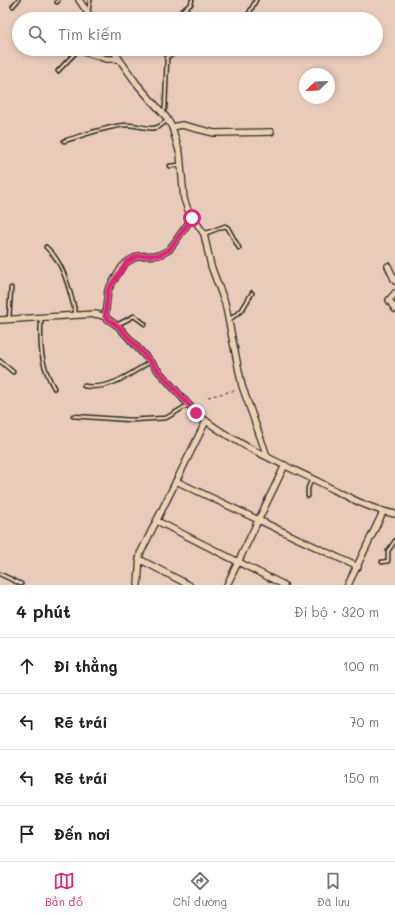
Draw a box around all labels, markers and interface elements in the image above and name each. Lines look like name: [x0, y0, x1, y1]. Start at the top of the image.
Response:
search box: [12, 12, 383, 56]
icon: search: [26, 23, 48, 45]
text: Tìm kiếm: [58, 24, 122, 44]
north arrow: [299, 68, 335, 104]
route start: [183, 209, 201, 227]
route end: [187, 404, 205, 422]
text: 4 phút: [16, 600, 71, 622]
text: Đi bộ · 320 m: [294, 603, 379, 620]
icon: ahead: [16, 655, 38, 677]
text: Đi thẳng: [54, 656, 117, 676]
text: 100 m: [343, 657, 379, 674]
icon: left: [16, 711, 38, 733]
text: Rẽ trái: [54, 712, 107, 732]
text: 70 m: [349, 713, 379, 730]
icon: left: [16, 767, 38, 789]
text: Rẽ trái: [54, 768, 107, 788]
text: 150 m: [343, 769, 379, 786]
icon: arrive: [16, 823, 38, 845]
text: Đến nơi: [54, 824, 110, 844]
tab: Bản đồ: [45, 870, 83, 909]
tab: Chỉ đường: [173, 870, 227, 909]
tab: Đã lưu: [317, 870, 350, 909]

